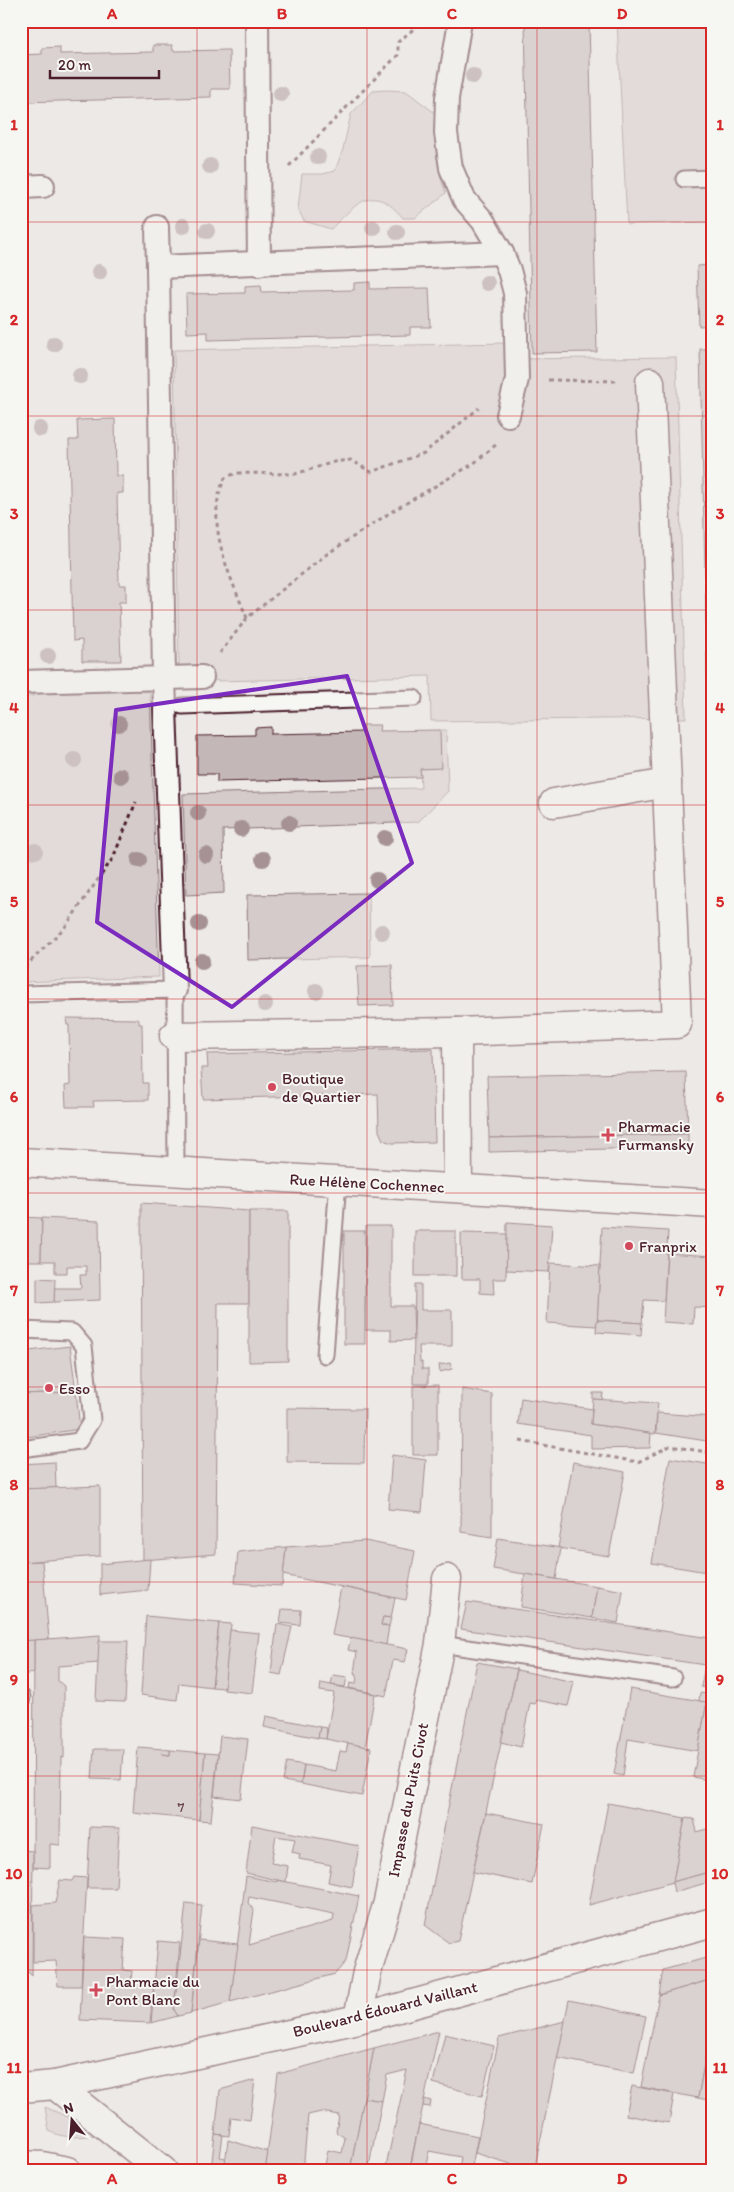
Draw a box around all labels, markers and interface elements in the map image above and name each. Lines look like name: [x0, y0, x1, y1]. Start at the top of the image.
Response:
text: A: [106, 4, 118, 23]
text: B: [277, 4, 288, 23]
text: C: [447, 4, 458, 23]
text: D: [617, 4, 628, 23]
scale bar: [50, 48, 159, 80]
text: 20 m: [58, 56, 92, 74]
text: 1: [10, 115, 18, 134]
text: 1: [716, 115, 724, 134]
text: 2: [10, 310, 19, 329]
text: 2: [716, 310, 725, 329]
text: 3: [10, 504, 19, 523]
text: 3: [716, 504, 725, 523]
text: 4: [9, 698, 19, 717]
text: 4: [715, 698, 725, 717]
text: 5: [10, 892, 19, 911]
text: 5: [716, 892, 725, 911]
place label: Boutique de Quartier: [282, 1069, 361, 1106]
marker: Boutique de Quartier: [266, 1081, 278, 1093]
text: 6: [10, 1087, 19, 1106]
text: 6: [716, 1087, 725, 1106]
place label: Pharmacie Furmansky: [618, 1117, 694, 1154]
marker: Pharmacie Furmansky: [602, 1129, 614, 1141]
street label: Rue Hélène Cochennec: [289, 1169, 445, 1197]
place label: Franprix: [639, 1237, 697, 1256]
marker: Franprix: [623, 1240, 635, 1252]
text: 7: [9, 1281, 18, 1300]
text: 7: [715, 1281, 724, 1300]
place label: Esso: [59, 1379, 90, 1398]
marker: Esso: [43, 1382, 55, 1394]
text: 8: [10, 1475, 19, 1494]
text: 8: [716, 1475, 725, 1494]
text: 9: [10, 1670, 18, 1689]
text: 9: [716, 1670, 724, 1689]
street label: Impasse du Puits Civot: [384, 1721, 432, 1879]
house number: 7: [178, 1799, 185, 1816]
text: 10: [5, 1864, 23, 1883]
text: 10: [711, 1864, 729, 1883]
place label: Pharmacie du Pont Blanc: [106, 1972, 200, 2009]
street label: Boulevard Édouard Vaillant: [291, 1977, 479, 2041]
marker: Pharmacie du Pont Blanc: [90, 1984, 102, 1996]
text: 11: [7, 2058, 22, 2077]
text: 11: [713, 2058, 728, 2077]
north arrow: [48, 2094, 98, 2144]
text: N: [61, 2099, 75, 2118]
text: A: [106, 2169, 118, 2188]
text: B: [277, 2169, 288, 2188]
text: C: [447, 2169, 458, 2188]
text: D: [617, 2169, 628, 2188]

